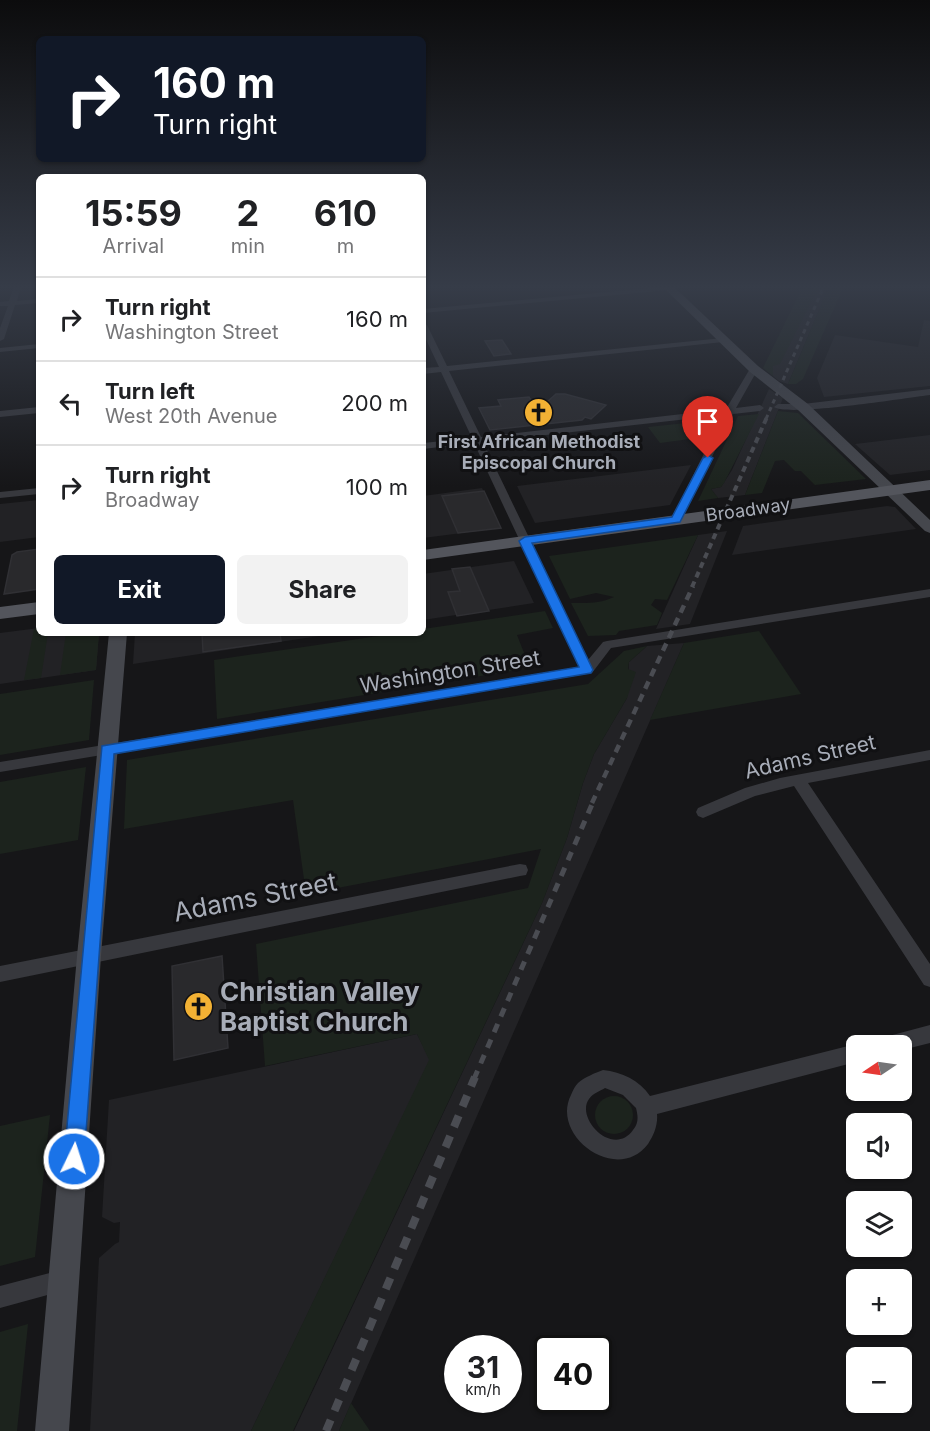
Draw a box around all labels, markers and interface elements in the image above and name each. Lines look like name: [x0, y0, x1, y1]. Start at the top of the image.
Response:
text: 160 m: [153, 57, 275, 108]
icon: right: [54, 60, 132, 138]
text: Turn right: [153, 108, 277, 141]
text: 15:59: [85, 191, 182, 235]
text: 2: [237, 191, 259, 235]
text: 610: [314, 191, 377, 235]
text: Arrival: [103, 234, 164, 258]
text: min: [231, 234, 265, 258]
text: m: [337, 234, 354, 258]
text: Turn right: [105, 294, 211, 320]
icon: right: [54, 303, 87, 336]
text: 160 m: [346, 306, 408, 332]
text: Washington Street: [105, 320, 278, 344]
text: Turn left: [105, 378, 195, 404]
icon: left: [54, 387, 87, 420]
text: 200 m: [341, 390, 408, 416]
pin: [682, 396, 733, 458]
church icon: First African Methodist Episcopal Church: [523, 397, 555, 429]
text: West 20th Avenue: [105, 404, 277, 428]
icon: arrive: [691, 405, 724, 438]
place label: First African Methodist Episcopal Church: [438, 431, 641, 473]
text: Turn right: [105, 462, 211, 488]
icon: right: [54, 471, 87, 504]
text: 100 m: [346, 474, 408, 500]
text: Broadway: [105, 488, 200, 512]
street label: Broadway: [704, 493, 792, 526]
button: Exit: [54, 555, 225, 624]
button: Share: [237, 555, 408, 624]
street label: Washington Street: [358, 645, 542, 698]
street label: Adams Street: [742, 729, 878, 784]
street label: Adams Street: [171, 865, 339, 928]
place label: Christian Valley Baptist Church: [220, 976, 420, 1037]
church icon: Christian Valley Baptist Church: [183, 991, 215, 1023]
north arrow: [846, 1035, 912, 1101]
map controls: [846, 1035, 912, 1413]
button: sound: [846, 1113, 912, 1179]
position arrow: [42, 1127, 106, 1191]
button: layers: [846, 1191, 912, 1257]
button: +: [846, 1269, 912, 1335]
speed limit sign: 40: [534, 1335, 612, 1413]
button: −: [846, 1347, 912, 1413]
text: 31: [467, 1349, 499, 1385]
text: km/h: [465, 1380, 501, 1399]

